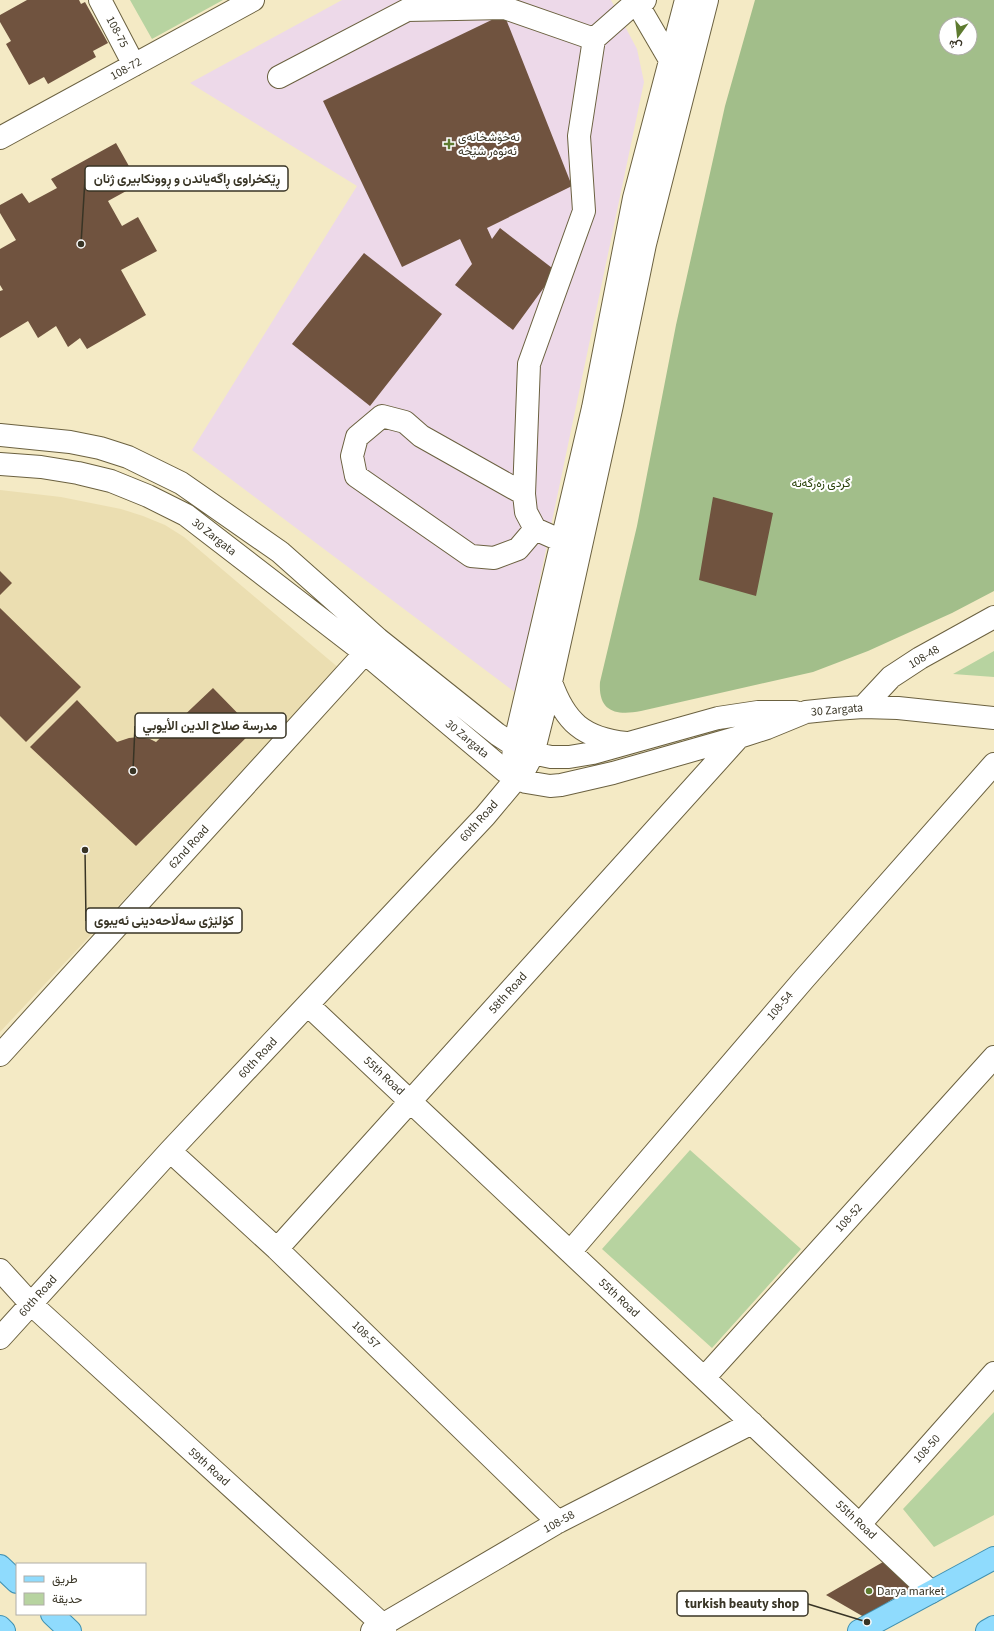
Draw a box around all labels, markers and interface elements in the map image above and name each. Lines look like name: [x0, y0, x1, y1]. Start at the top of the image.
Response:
street label: 108-75: [102, 13, 132, 51]
north arrow: [938, 16, 978, 56]
text: ش: [947, 36, 964, 54]
street label: 108-72: [107, 53, 145, 85]
place label: نەخۆشخانەی ئەنوەر شێخە: [458, 129, 520, 160]
marker: نەخۆشخانەی ئەنوەر شێخە: [443, 138, 455, 150]
callout: ڕێکخراوی ڕاگەیاندن و ڕوونکابیری ژنان: [85, 166, 288, 191]
text: ڕێکخراوی ڕاگەیاندن و ڕوونکابیری ژنان: [94, 170, 281, 189]
park label: گردی زەرگەتە: [791, 475, 851, 492]
street label: 30 Zargata: [188, 514, 240, 560]
street label: 108-48: [905, 641, 943, 673]
street label: 30 Zargata: [810, 699, 864, 721]
callout: مدرسة صلاح الدين الأيوبي: [135, 713, 286, 738]
street label: 30 Zargata: [442, 716, 492, 762]
text: مدرسة صلاح الدين الأيوبي: [143, 717, 277, 736]
street label: 60th Road: [456, 796, 502, 846]
street label: 62nd Road: [165, 822, 213, 872]
callout: کۆلێژی سەڵاحەدینی ئەیبوی: [86, 908, 242, 933]
text: کۆلێژی سەڵاحەدینی ئەیبوی: [94, 912, 234, 930]
street label: 58th Road: [485, 968, 531, 1018]
street label: 108-54: [763, 988, 797, 1024]
street label: 60th Road: [235, 1034, 281, 1082]
street label: 55th Road: [360, 1053, 408, 1099]
street label: 108-52: [831, 1200, 867, 1236]
street label: 60th Road: [15, 1271, 61, 1321]
street label: 55th Road: [595, 1275, 643, 1321]
street label: 108-57: [348, 1317, 384, 1353]
street label: 108-50: [909, 1431, 945, 1467]
street label: 59th Road: [184, 1444, 234, 1490]
street label: 55th Road: [832, 1497, 880, 1543]
street label: 108-58: [540, 1506, 578, 1538]
legend: [16, 1563, 146, 1615]
text: طريق: [52, 1571, 78, 1588]
place label: Darya market: [877, 1583, 944, 1600]
marker: Darya market: [864, 1586, 874, 1596]
text: حديقة: [52, 1591, 82, 1608]
callout: turkish beauty shop: [677, 1591, 808, 1616]
text: turkish beauty shop: [685, 1595, 799, 1613]

